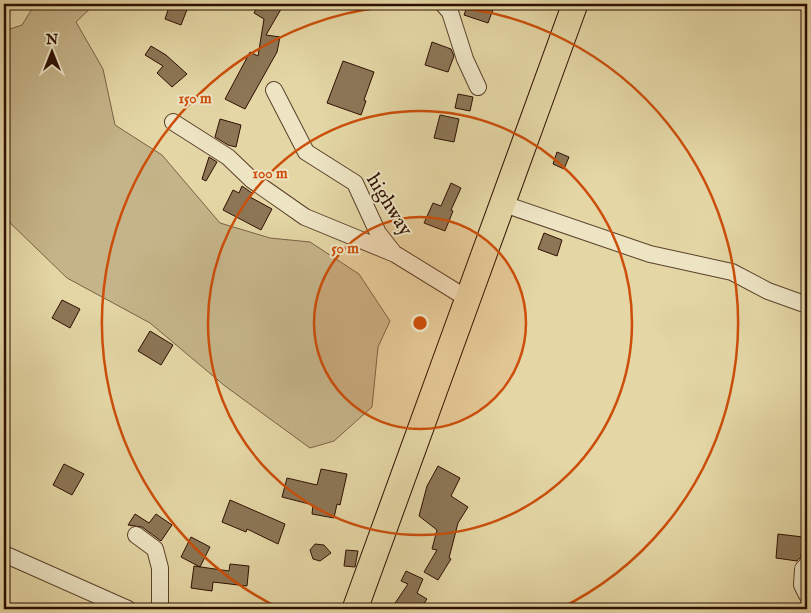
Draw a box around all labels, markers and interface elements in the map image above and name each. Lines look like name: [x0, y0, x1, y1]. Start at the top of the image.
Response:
north arrow: [28, 28, 78, 78]
text: N: [45, 31, 58, 49]
text: 150 m: [178, 89, 212, 108]
text: 100 m: [252, 164, 288, 183]
street label: highway: [360, 169, 418, 241]
text: 50 m: [331, 239, 359, 258]
centre of rings: [411, 314, 429, 332]

